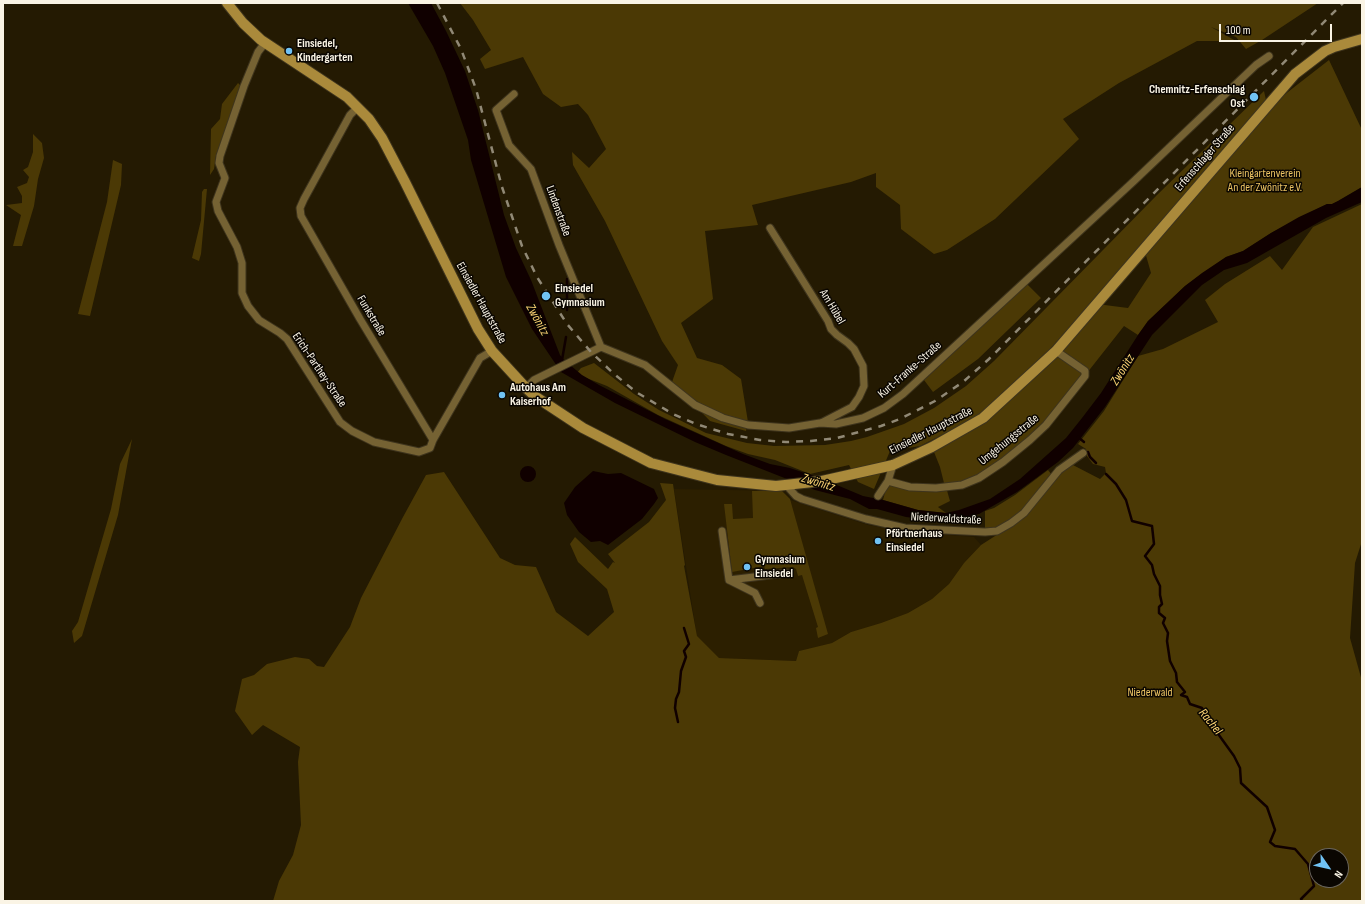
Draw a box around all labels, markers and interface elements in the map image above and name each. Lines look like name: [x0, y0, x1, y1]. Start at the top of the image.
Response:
scale bar: [1221, 16, 1334, 42]
text: 100 m: [1226, 23, 1251, 38]
place label: Einsiedel, Kindergarten: [297, 37, 353, 65]
marker: Einsiedel, Kindergarten: [284, 46, 294, 56]
place label: Chemnitz-Erfenschlag Ost: [1149, 83, 1245, 111]
marker: Chemnitz-Erfenschlag Ost: [1248, 91, 1260, 103]
street label: Erfenschlager Straße: [1172, 121, 1238, 195]
park label: Kleingartenverein An der Zwönitz e.V.: [1228, 167, 1302, 195]
street label: Lindenstraße: [542, 184, 574, 238]
street label: Einsiedler Hauptstraße: [453, 260, 509, 346]
place label: Einsiedel Gymnasium: [555, 282, 605, 310]
street label: Am Hübel: [816, 287, 848, 327]
marker: Einsiedel Gymnasium: [540, 290, 552, 302]
street label: Funkstraße: [353, 293, 389, 339]
water label: Zwönitz: [522, 301, 552, 339]
street label: Erich-Parthey-Straße: [289, 330, 349, 410]
street label: Kurt-Franke-Straße: [875, 338, 945, 402]
water label: Zwönitz: [1107, 351, 1139, 389]
place label: Autohaus Am Kaiserhof: [510, 381, 566, 409]
marker: Autohaus Am Kaiserhof: [497, 390, 507, 400]
street label: Einsiedler Hauptstraße: [887, 404, 975, 458]
street label: Umgehungsstraße: [976, 411, 1042, 469]
water label: Zwönitz: [799, 471, 837, 495]
street label: Niederwaldstraße: [910, 510, 982, 528]
place label: Pförtnerhaus Einsiedel: [886, 527, 942, 555]
marker: Pförtnerhaus Einsiedel: [873, 536, 883, 546]
place label: Gymnasium Einsiedel: [755, 553, 805, 581]
marker: Gymnasium Einsiedel: [742, 562, 752, 572]
park label: Niederwald: [1127, 686, 1173, 700]
water label: Rachel: [1195, 706, 1225, 738]
north arrow: [1309, 848, 1349, 888]
text: N: [1332, 868, 1346, 881]

